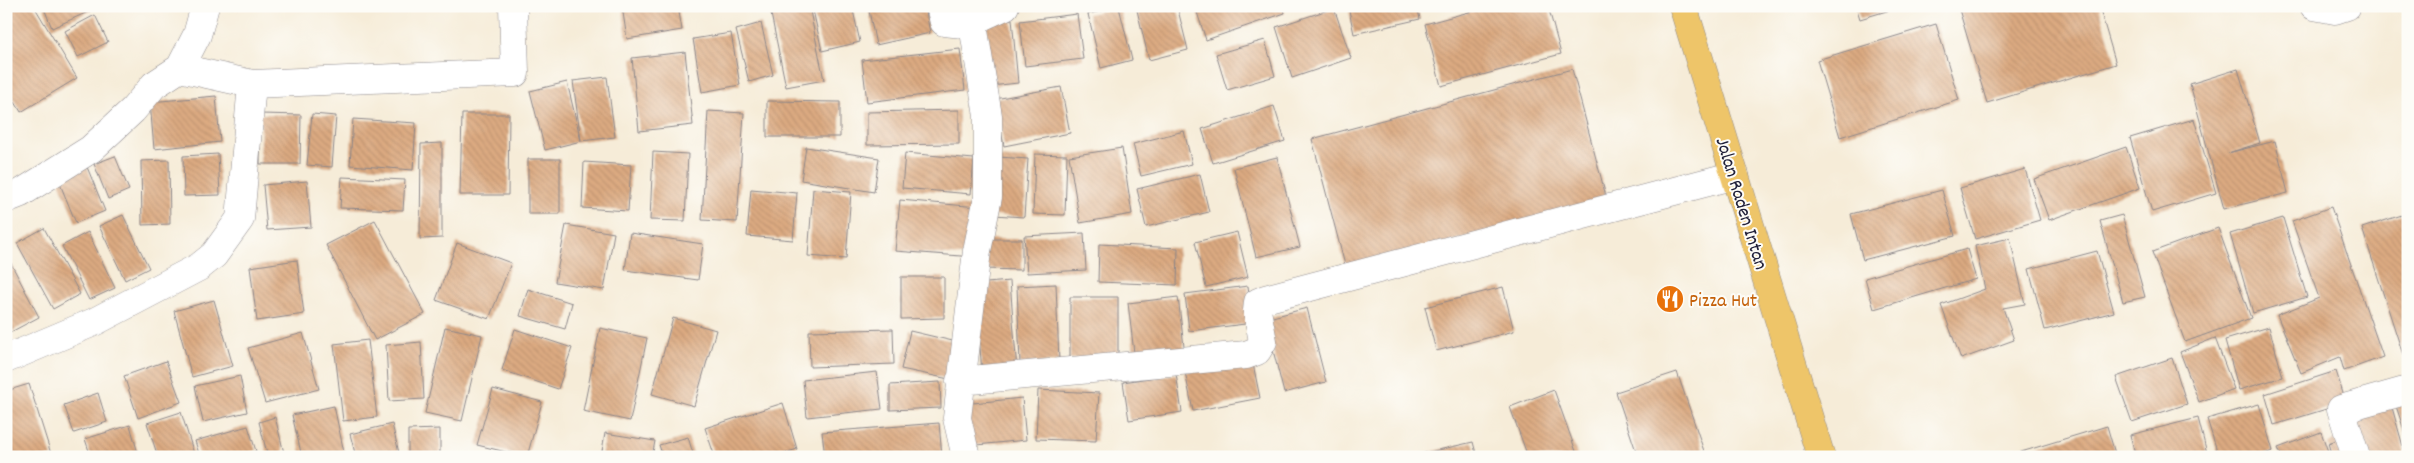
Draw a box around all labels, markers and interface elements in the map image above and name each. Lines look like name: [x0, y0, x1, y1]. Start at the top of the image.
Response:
street label: Jalan Raden Intan: [1707, 134, 1774, 274]
restaurant icon: Pizza Hut: [1655, 284, 1685, 314]
place label: Pizza Hut: [1689, 288, 1757, 316]

